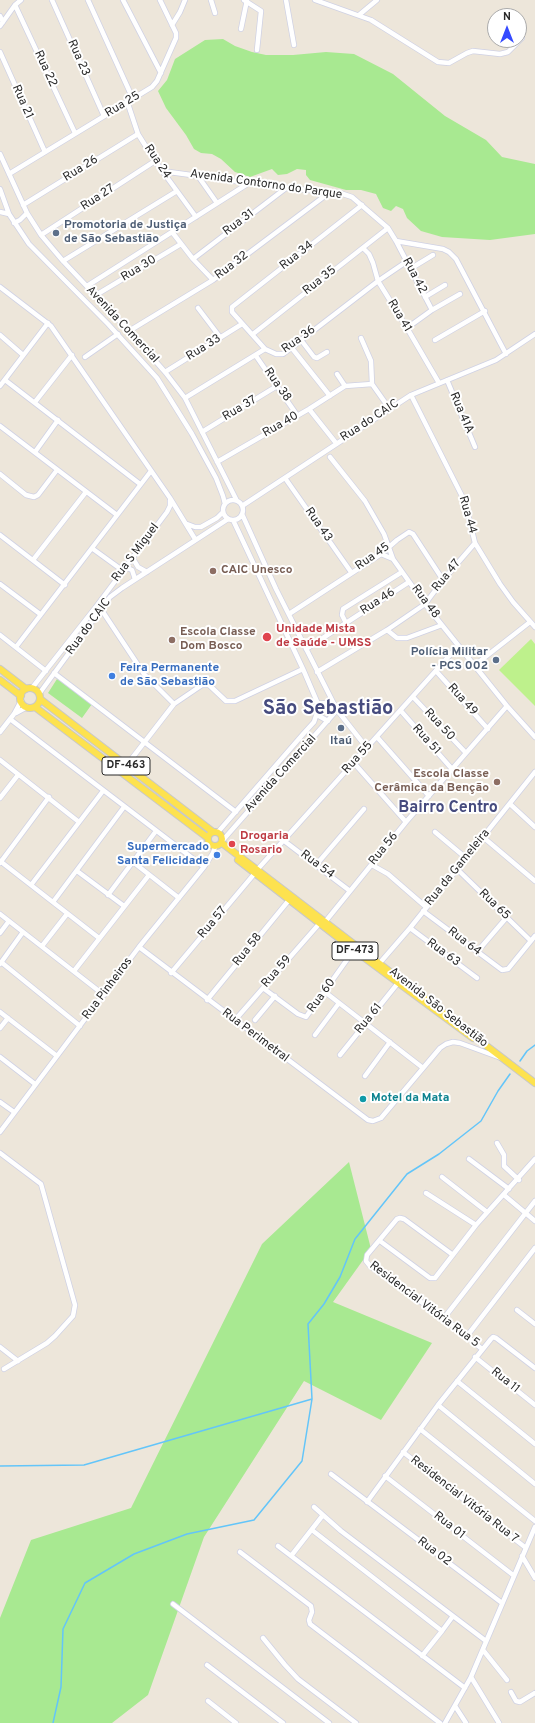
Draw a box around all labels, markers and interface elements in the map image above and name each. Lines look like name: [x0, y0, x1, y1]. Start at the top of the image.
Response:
north arrow: [487, 8, 527, 48]
text: N: [503, 10, 511, 24]
street label: Rua 23: [64, 38, 92, 78]
street label: Rua 22: [30, 49, 60, 89]
street label: Rua 21: [8, 83, 36, 121]
street label: Rua 25: [103, 89, 143, 121]
street label: Rua 24: [140, 142, 174, 182]
street label: Rua 26: [61, 153, 101, 185]
street label: Avenida Contorno do Parque: [189, 167, 343, 203]
street label: Rua 27: [78, 182, 118, 214]
street label: Rua 31: [221, 207, 257, 239]
place label: Promotoria de Justiça de São Sebastião: [64, 219, 187, 247]
marker: Promotoria de Justiça de São Sebastião: [51, 228, 61, 238]
street label: Rua 34: [277, 238, 317, 274]
street label: Rua 32: [212, 249, 252, 283]
street label: Rua 30: [119, 253, 159, 285]
street label: Rua 42: [399, 256, 429, 296]
street label: Rua 35: [300, 263, 340, 299]
street label: Avenida Comercial: [83, 283, 161, 367]
street label: Rua 41: [384, 297, 414, 335]
street label: Rua 36: [279, 323, 319, 357]
street label: Rua 33: [184, 332, 224, 364]
street label: Rua 38: [260, 365, 294, 405]
street label: Rua 41A: [446, 390, 476, 436]
street label: Rua 37: [220, 393, 260, 425]
street label: Rua do CAIC: [338, 397, 402, 445]
street label: Rua 40: [261, 409, 301, 441]
street label: Rua 44: [455, 494, 479, 536]
street label: Rua 43: [301, 505, 335, 545]
street label: Rua S Miguel: [109, 521, 163, 585]
street label: Rua 45: [353, 540, 393, 574]
street label: Rua 47: [430, 557, 464, 595]
place label: CAIC Unesco: [221, 564, 293, 578]
marker: CAIC Unesco: [208, 566, 218, 576]
street label: Rua 48: [408, 582, 442, 622]
street label: Rua 46: [358, 586, 398, 618]
street label: Rua do CAIC: [64, 596, 114, 658]
place label: Unidade Mista de Saúde - UMSS: [276, 623, 371, 651]
place label: Escola Classe Dom Bosco: [180, 626, 256, 654]
marker: Unidade Mista de Saúde - UMSS: [261, 631, 273, 643]
marker: Escola Classe Dom Bosco: [167, 635, 177, 645]
place label: Polícia Militar - PCS 002: [411, 646, 488, 674]
marker: Polícia Militar - PCS 002: [491, 655, 501, 665]
place label: Feira Permanente de São Sebastião: [120, 662, 219, 690]
marker: Feira Permanente de São Sebastião: [107, 671, 117, 681]
street label: Rua 49: [444, 681, 480, 719]
district label: São Sebastião: [263, 698, 393, 722]
street label: Rua 50: [420, 706, 458, 744]
street label: Rua 51: [409, 722, 443, 758]
marker: Itaú: [336, 723, 346, 733]
street label: Avenida Comercial: [242, 732, 320, 816]
place label: Itaú: [330, 735, 352, 749]
street label: Rua 55: [340, 739, 376, 777]
road number: DF-463: [102, 757, 150, 775]
place label: Escola Classe Cerâmica da Benção: [374, 768, 489, 796]
marker: Escola Classe Cerâmica da Benção: [492, 777, 502, 787]
district label: Bairro Centro: [398, 799, 498, 819]
street label: Rua da Gameleira: [423, 827, 493, 909]
place label: Drogaria Rosario: [240, 830, 289, 858]
street label: Rua 56: [366, 830, 402, 868]
marker: Drogaria Rosario: [227, 839, 237, 849]
place label: Supermercado Santa Felicidade: [117, 841, 209, 869]
street label: Rua 54: [297, 848, 337, 882]
marker: Supermercado Santa Felicidade: [212, 850, 222, 860]
street label: Rua 65: [475, 886, 513, 924]
street label: Rua 57: [195, 904, 231, 942]
street label: Rua 64: [444, 925, 484, 959]
street label: Rua 58: [230, 930, 266, 970]
street label: Rua 63: [423, 936, 463, 970]
road number: DF-473: [332, 942, 378, 960]
street label: Rua 59: [259, 953, 295, 991]
street label: Rua Pinheiros: [80, 955, 136, 1023]
street label: Avenida São Sebastião: [386, 965, 490, 1051]
street label: Rua 60: [305, 976, 339, 1016]
street label: Rua 61: [352, 1001, 386, 1037]
street label: Rua Perimetral: [219, 1006, 291, 1066]
place label: Motel da Mata: [371, 1092, 449, 1106]
marker: Motel da Mata: [358, 1094, 368, 1104]
street label: Residencial Vitória Rua 5: [366, 1259, 482, 1351]
street label: Rua 11: [488, 1365, 522, 1397]
street label: Residencial Vitória Rua 7: [407, 1453, 521, 1547]
street label: Rua 01: [430, 1509, 468, 1543]
street label: Rua 02: [414, 1535, 454, 1569]

